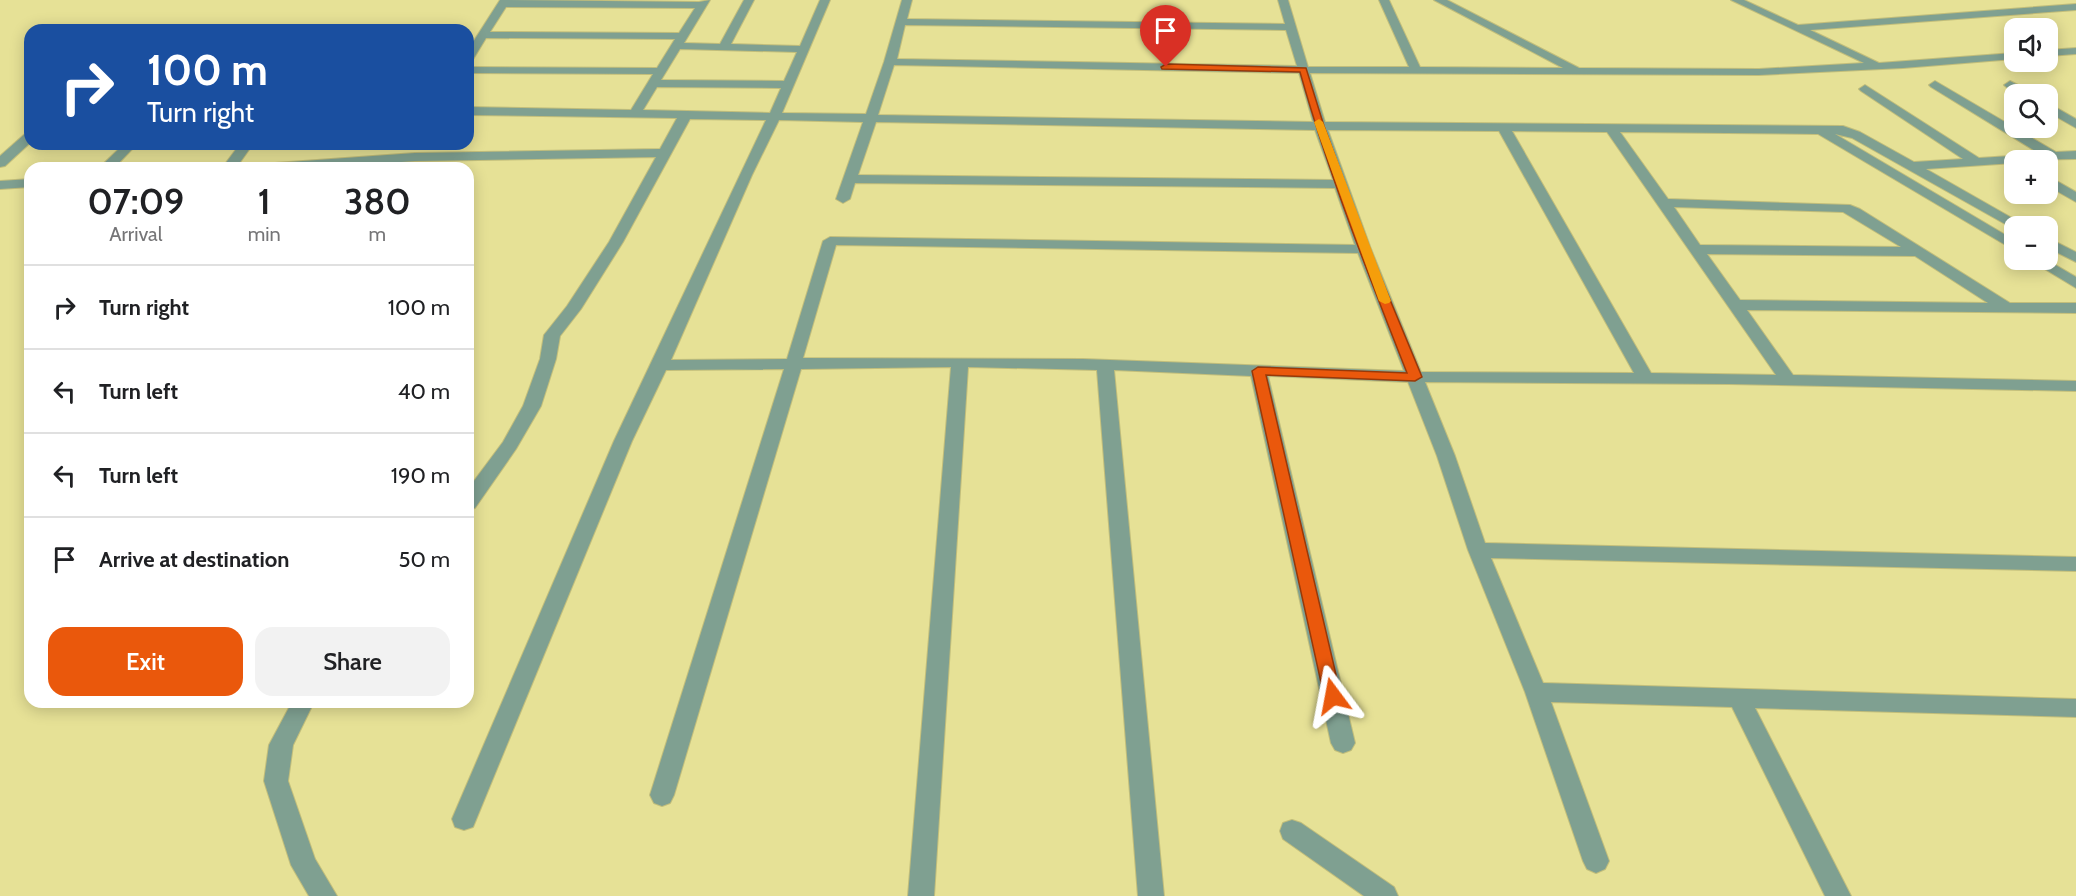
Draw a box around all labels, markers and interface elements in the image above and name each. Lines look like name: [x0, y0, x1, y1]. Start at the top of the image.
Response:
pin: [1140, 5, 1191, 67]
icon: arrive: [1149, 14, 1182, 47]
map controls: [2004, 18, 2058, 270]
button: sound: [2004, 18, 2058, 72]
text: 100 m: [147, 44, 268, 96]
icon: right: [48, 48, 126, 126]
button: search: [2004, 84, 2058, 138]
text: Turn right: [147, 96, 254, 129]
button: +: [2004, 150, 2058, 204]
text: 07:09: [87, 179, 184, 223]
text: 1: [258, 179, 271, 223]
text: 380: [344, 179, 411, 223]
button: −: [2004, 216, 2058, 270]
text: Arrival: [109, 222, 162, 246]
text: min: [248, 222, 281, 246]
text: m: [369, 222, 386, 246]
icon: right: [48, 291, 81, 324]
text: Turn right: [99, 294, 189, 321]
text: 100 m: [388, 294, 450, 321]
icon: left: [48, 375, 81, 408]
text: Turn left: [99, 378, 178, 405]
text: 40 m: [398, 378, 450, 405]
icon: left: [48, 459, 81, 492]
text: Turn left: [99, 462, 178, 489]
text: 190 m: [391, 462, 450, 489]
icon: arrive: [48, 543, 81, 576]
text: Arrive at destination: [99, 546, 289, 573]
text: 50 m: [398, 546, 450, 573]
button: Exit: [48, 627, 243, 696]
button: Share: [255, 627, 450, 696]
position arrow: [1301, 664, 1365, 728]

